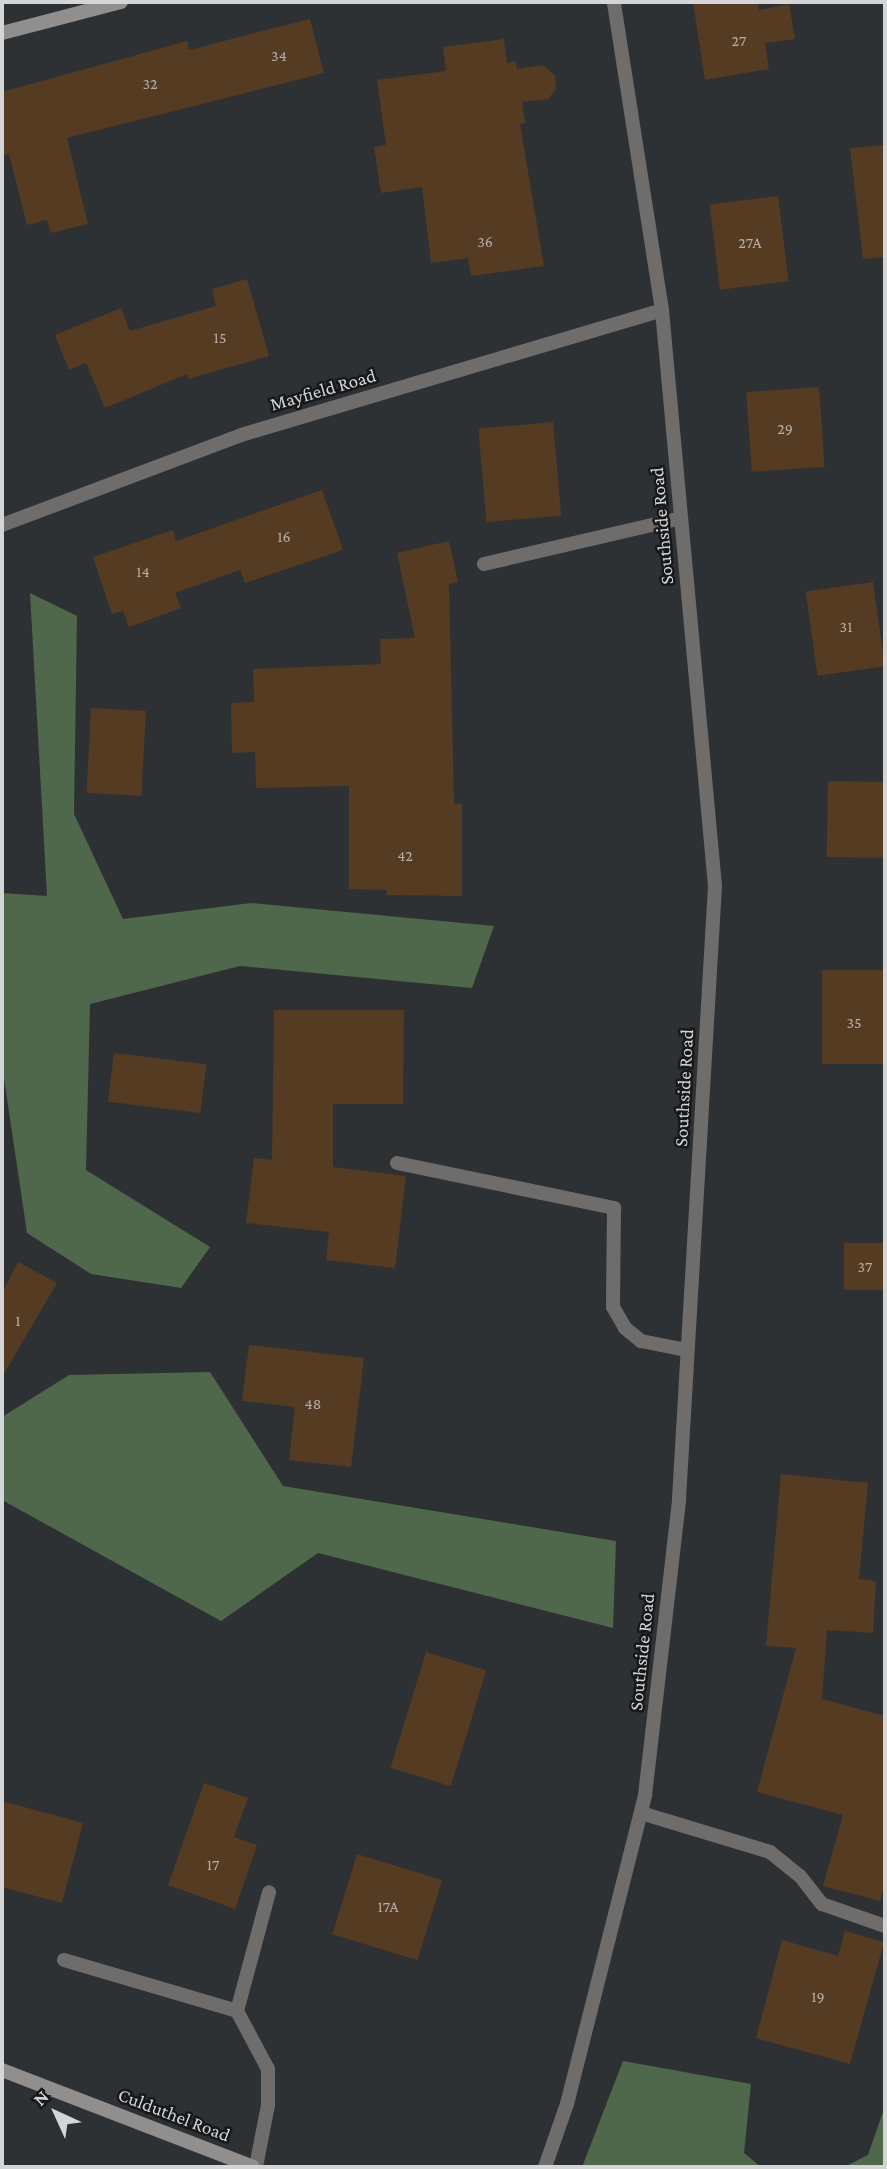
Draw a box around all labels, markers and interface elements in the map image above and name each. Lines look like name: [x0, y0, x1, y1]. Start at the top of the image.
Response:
house number: 27: [732, 31, 746, 51]
house number: 34: [271, 46, 287, 66]
house number: 32: [142, 74, 158, 94]
house number: 36: [477, 232, 493, 252]
house number: 27A: [738, 233, 762, 253]
house number: 15: [214, 328, 226, 348]
street label: Mayfield Road: [268, 364, 378, 416]
house number: 29: [777, 419, 793, 439]
street label: Southside Road: [646, 466, 678, 586]
house number: 16: [277, 527, 291, 547]
house number: 14: [136, 562, 150, 582]
house number: 31: [840, 617, 852, 637]
house number: 42: [397, 846, 413, 866]
house number: 35: [846, 1013, 862, 1033]
street label: Southside Road: [670, 1029, 698, 1147]
house number: 37: [858, 1257, 872, 1277]
house number: 1: [15, 1311, 21, 1331]
house number: 48: [305, 1394, 321, 1414]
street label: Southside Road: [625, 1592, 659, 1712]
house number: 17: [207, 1855, 219, 1875]
house number: 17A: [377, 1897, 399, 1917]
house number: 19: [811, 1987, 825, 2007]
north arrow: [21, 2078, 91, 2148]
street label: Culduthel Road: [115, 2083, 233, 2147]
text: N: [29, 2086, 53, 2110]

